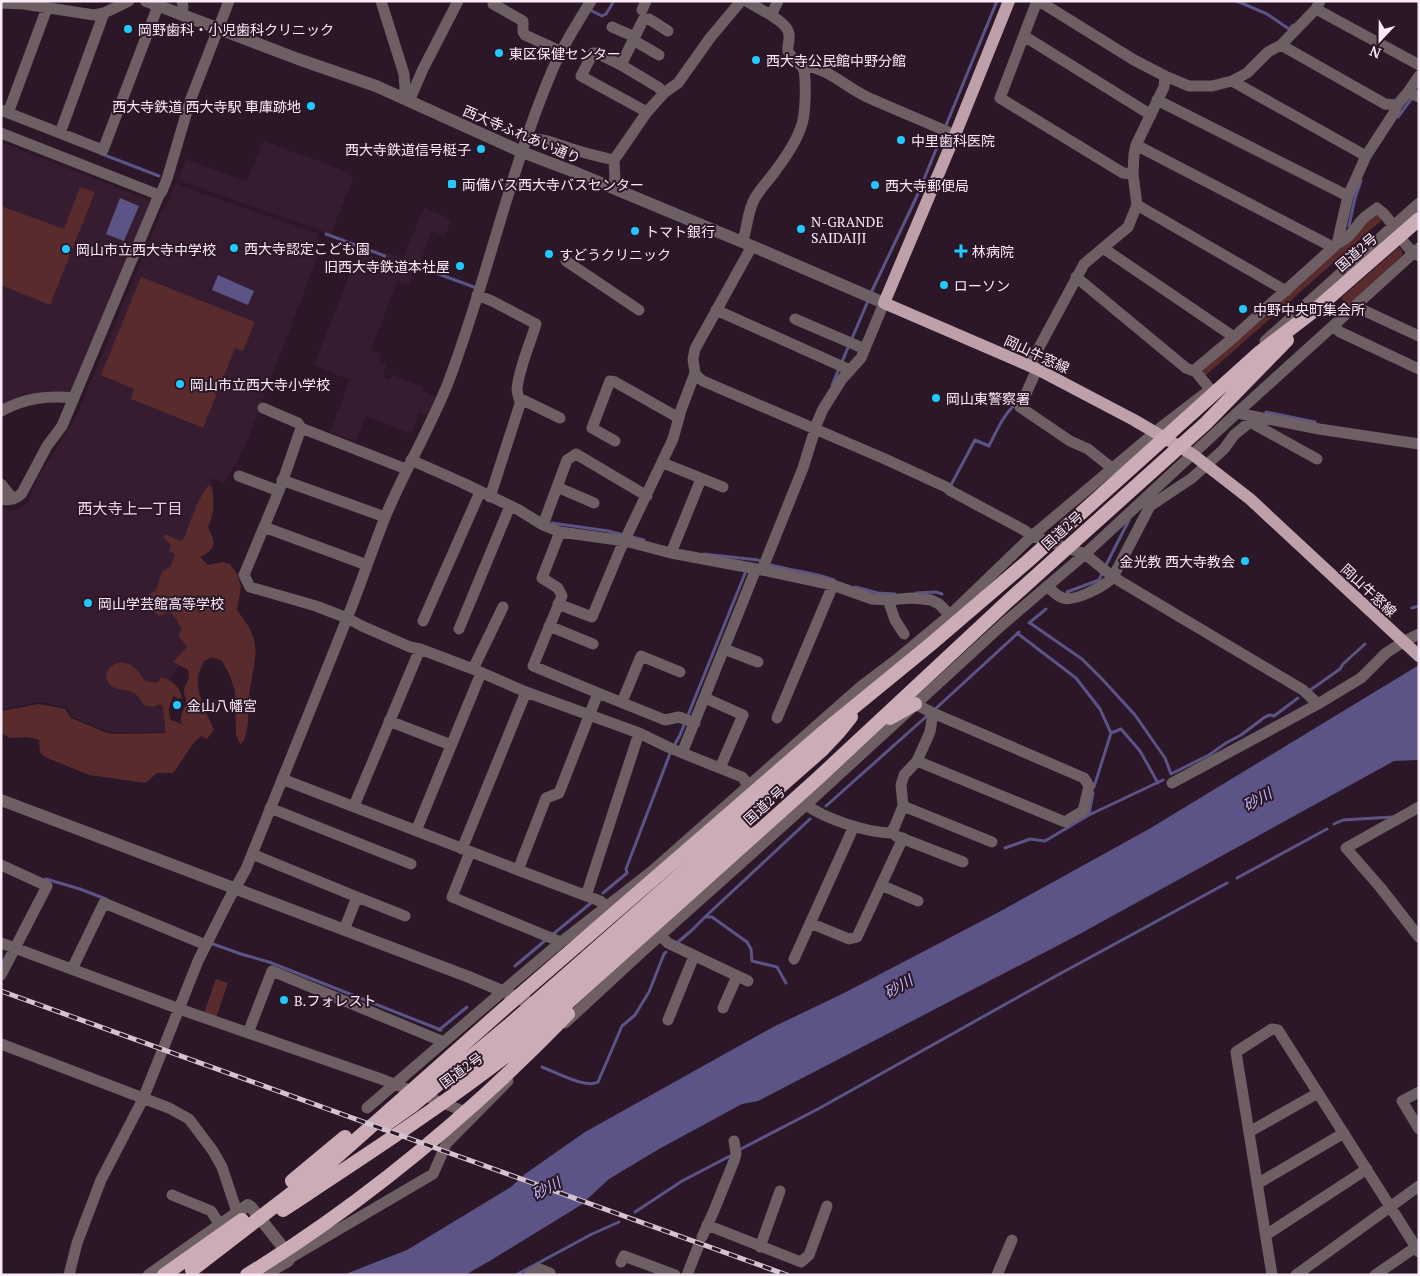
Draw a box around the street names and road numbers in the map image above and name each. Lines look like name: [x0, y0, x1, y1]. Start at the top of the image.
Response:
street label: 西大寺ふれあい通り: [460, 101, 584, 167]
street label: 国道2号: [1331, 229, 1381, 275]
street label: 岡山牛窓線: [1001, 331, 1073, 377]
street label: 国道2号: [1037, 506, 1087, 554]
street label: 岡山牛窓線: [1337, 559, 1401, 621]
street label: 国道2号: [739, 781, 789, 829]
street label: 国道2号: [435, 1048, 487, 1092]

